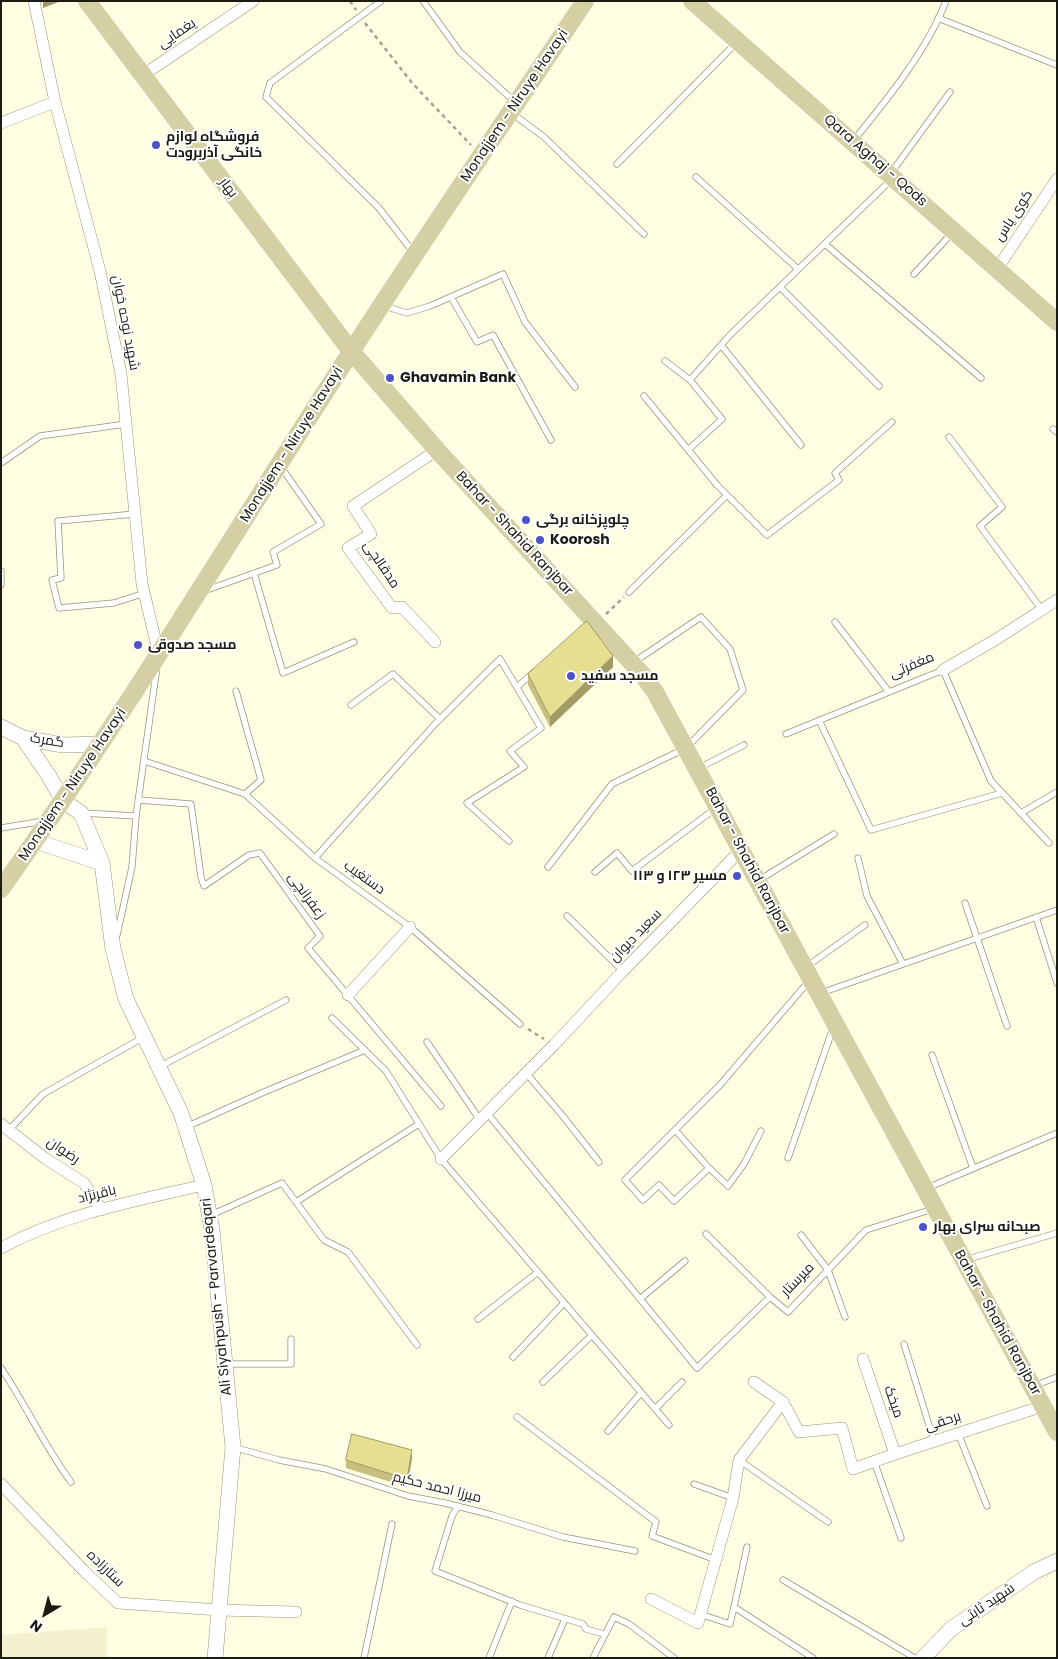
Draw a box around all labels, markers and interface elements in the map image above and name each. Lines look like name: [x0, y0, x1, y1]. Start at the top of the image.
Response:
street label: یغمایی: [155, 15, 199, 53]
street label: Monajjem - Niruye Havayi: [458, 27, 572, 185]
street label: Qara Aghaj - Qods: [820, 111, 930, 211]
place label: فروشگاه لوازم خانگی آذربرودت: [166, 129, 262, 162]
marker: فروشگاه لوازم خانگی آذربرودت: [150, 139, 162, 151]
street label: بهار: [215, 175, 241, 201]
street label: کوی یاس: [991, 187, 1037, 245]
street label: شهید نوحه خوان: [108, 274, 142, 372]
street label: Monajjem - Niruye Havayi: [237, 364, 347, 526]
place label: Ghavamin Bank: [400, 370, 516, 386]
marker: Ghavamin Bank: [384, 372, 396, 384]
street label: Bahar - Shahid Ranjbar: [452, 468, 576, 600]
place label: چلوپزخانه برگی: [536, 512, 629, 528]
marker: چلوپزخانه برگی: [520, 514, 532, 526]
place label: Koorosh: [550, 532, 610, 548]
marker: Koorosh: [534, 534, 546, 546]
street label: مدقالچی: [359, 538, 403, 592]
place label: مسجد صدوقی: [148, 637, 236, 653]
marker: مسجد صدوقی: [132, 639, 144, 651]
street label: مغفرتی: [887, 649, 937, 683]
place label: مسجد سفید: [581, 668, 658, 684]
marker: مسجد سفید: [565, 670, 577, 682]
street label: Monajjem - Niruye Havayi: [16, 706, 130, 864]
street label: گمرک: [29, 730, 65, 752]
street label: Bahar - Shahid Ranjbar: [701, 785, 793, 937]
street label: دستغیب: [340, 857, 388, 899]
place label: مسیر ۱۲۳ و ۱۱۳: [633, 868, 727, 884]
street label: زعفرانچی: [283, 869, 329, 923]
marker: مسیر ۱۲۳ و ۱۱۳: [731, 870, 743, 882]
street label: سعید دیوان: [607, 906, 665, 966]
street label: رضوان: [43, 1134, 83, 1168]
street label: باقرنژاد: [76, 1182, 118, 1208]
street label: Ali Siyahpush - Parvardeqari: [198, 1197, 236, 1397]
place label: صبحانه سرای بهار: [933, 1219, 1041, 1235]
marker: صبحانه سرای بهار: [917, 1221, 929, 1233]
street label: Bahar - Shahid Ranjbar: [950, 1247, 1044, 1399]
street label: میرستار: [778, 1259, 818, 1301]
street label: میخک: [880, 1384, 906, 1420]
street label: برحقی: [923, 1408, 963, 1436]
street label: میرزا احمد حکیم: [391, 1469, 483, 1507]
street label: ستارزاده: [83, 1547, 127, 1591]
street label: شهید ثابتی: [956, 1580, 1018, 1630]
north arrow: [20, 1589, 70, 1639]
text: N: [26, 1615, 46, 1637]

